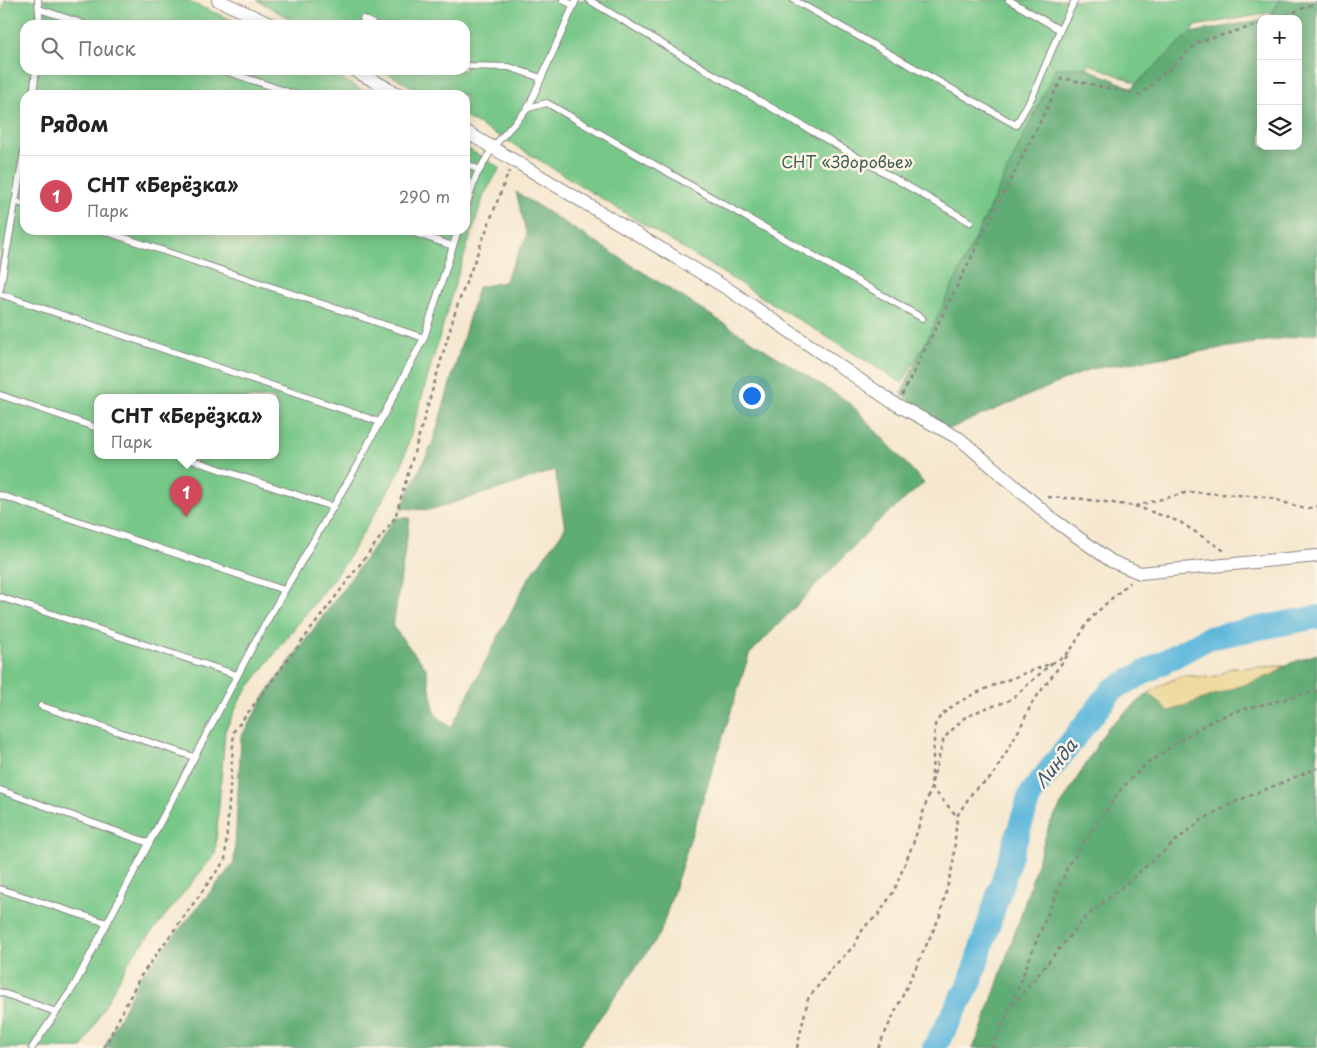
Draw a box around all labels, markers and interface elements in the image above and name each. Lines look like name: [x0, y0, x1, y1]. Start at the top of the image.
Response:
map controls: [1257, 15, 1302, 150]
button: +: [1257, 15, 1302, 60]
search box: [20, 20, 470, 75]
icon: search: [38, 34, 66, 62]
text: Поиск: [78, 34, 136, 62]
button: −: [1257, 60, 1302, 105]
button: layers: [1257, 105, 1302, 150]
text: Рядом: [40, 107, 108, 139]
park label: СНТ «Здоровье»: [781, 149, 913, 173]
text: СНТ «Берёзка»: [87, 170, 238, 198]
text: 1: [52, 184, 60, 208]
text: 290 m: [399, 184, 450, 208]
text: Парк: [87, 198, 128, 222]
your location: [739, 383, 765, 409]
popup: [94, 394, 279, 459]
text: СНТ «Берёзка»: [111, 401, 262, 429]
text: Парк: [111, 429, 152, 453]
pin: 1: [170, 476, 202, 517]
water label: Линда: [1027, 732, 1083, 793]

